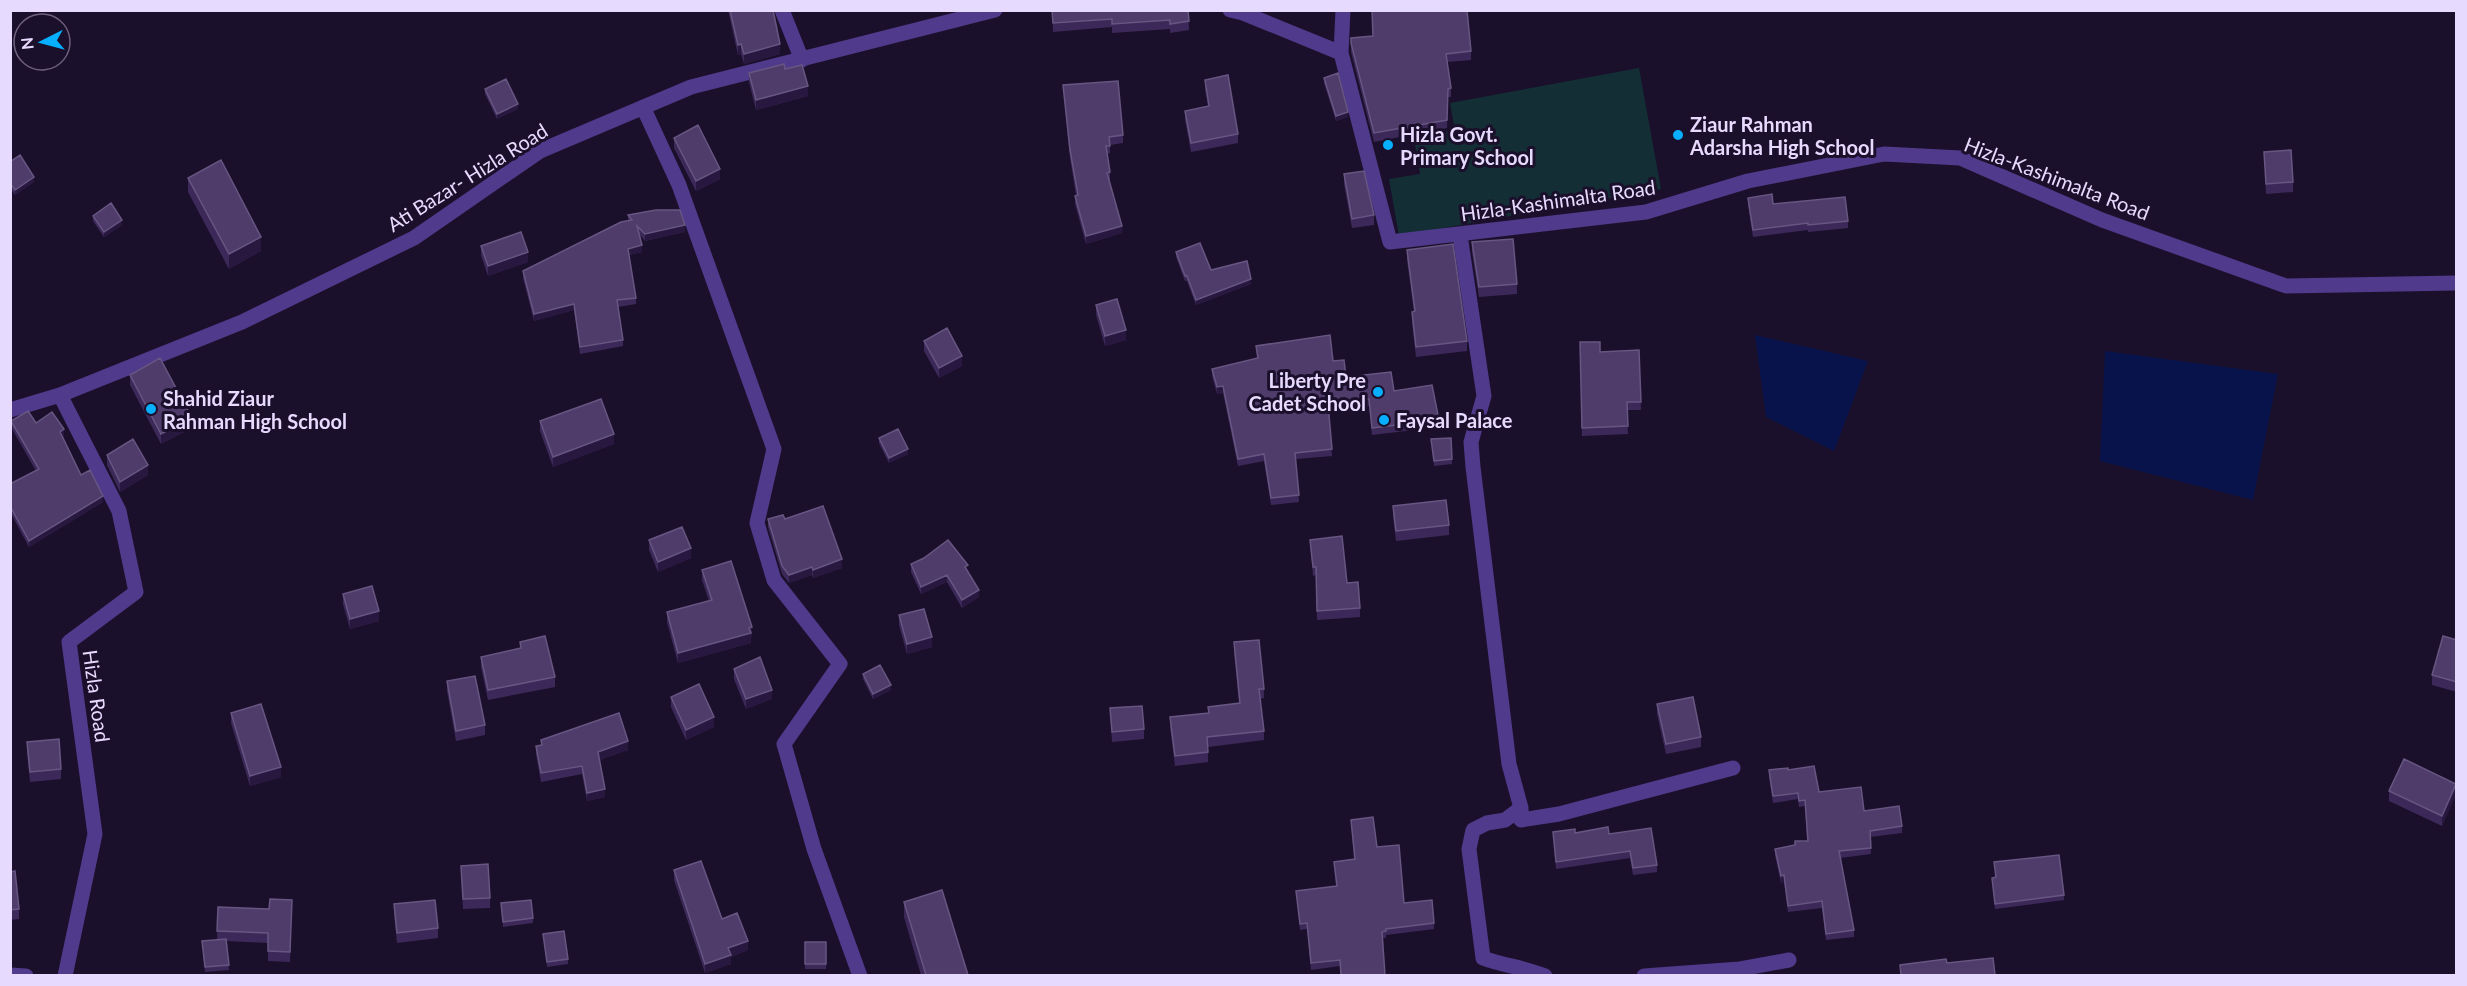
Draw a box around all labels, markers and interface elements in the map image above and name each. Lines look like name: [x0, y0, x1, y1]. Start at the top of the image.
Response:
north arrow: [12, 12, 72, 72]
text: N: [16, 36, 37, 51]
place label: Ziaur Rahman Adarsha High School: [1689, 112, 1875, 159]
street label: Ati Bazar- Hizla Road: [382, 118, 552, 236]
place label: Hizla Govt. Primary School: [1400, 122, 1534, 169]
marker: Ziaur Rahman Adarsha High School: [1671, 128, 1685, 142]
street label: Hizla-Kashimalta Road: [1961, 132, 2153, 224]
marker: Hizla Govt. Primary School: [1381, 138, 1395, 152]
street label: Hizla-Kashimalta Road: [1459, 174, 1657, 226]
place label: Liberty Pre Cadet School: [1249, 368, 1366, 415]
marker: Liberty Pre Cadet School: [1371, 385, 1385, 399]
place label: Shahid Ziaur Rahman High School: [163, 386, 347, 433]
marker: Shahid Ziaur Rahman High School: [144, 402, 158, 416]
place label: Faysal Palace: [1396, 408, 1513, 432]
marker: Faysal Palace: [1377, 413, 1391, 427]
street label: Hizla Road: [79, 648, 115, 744]

